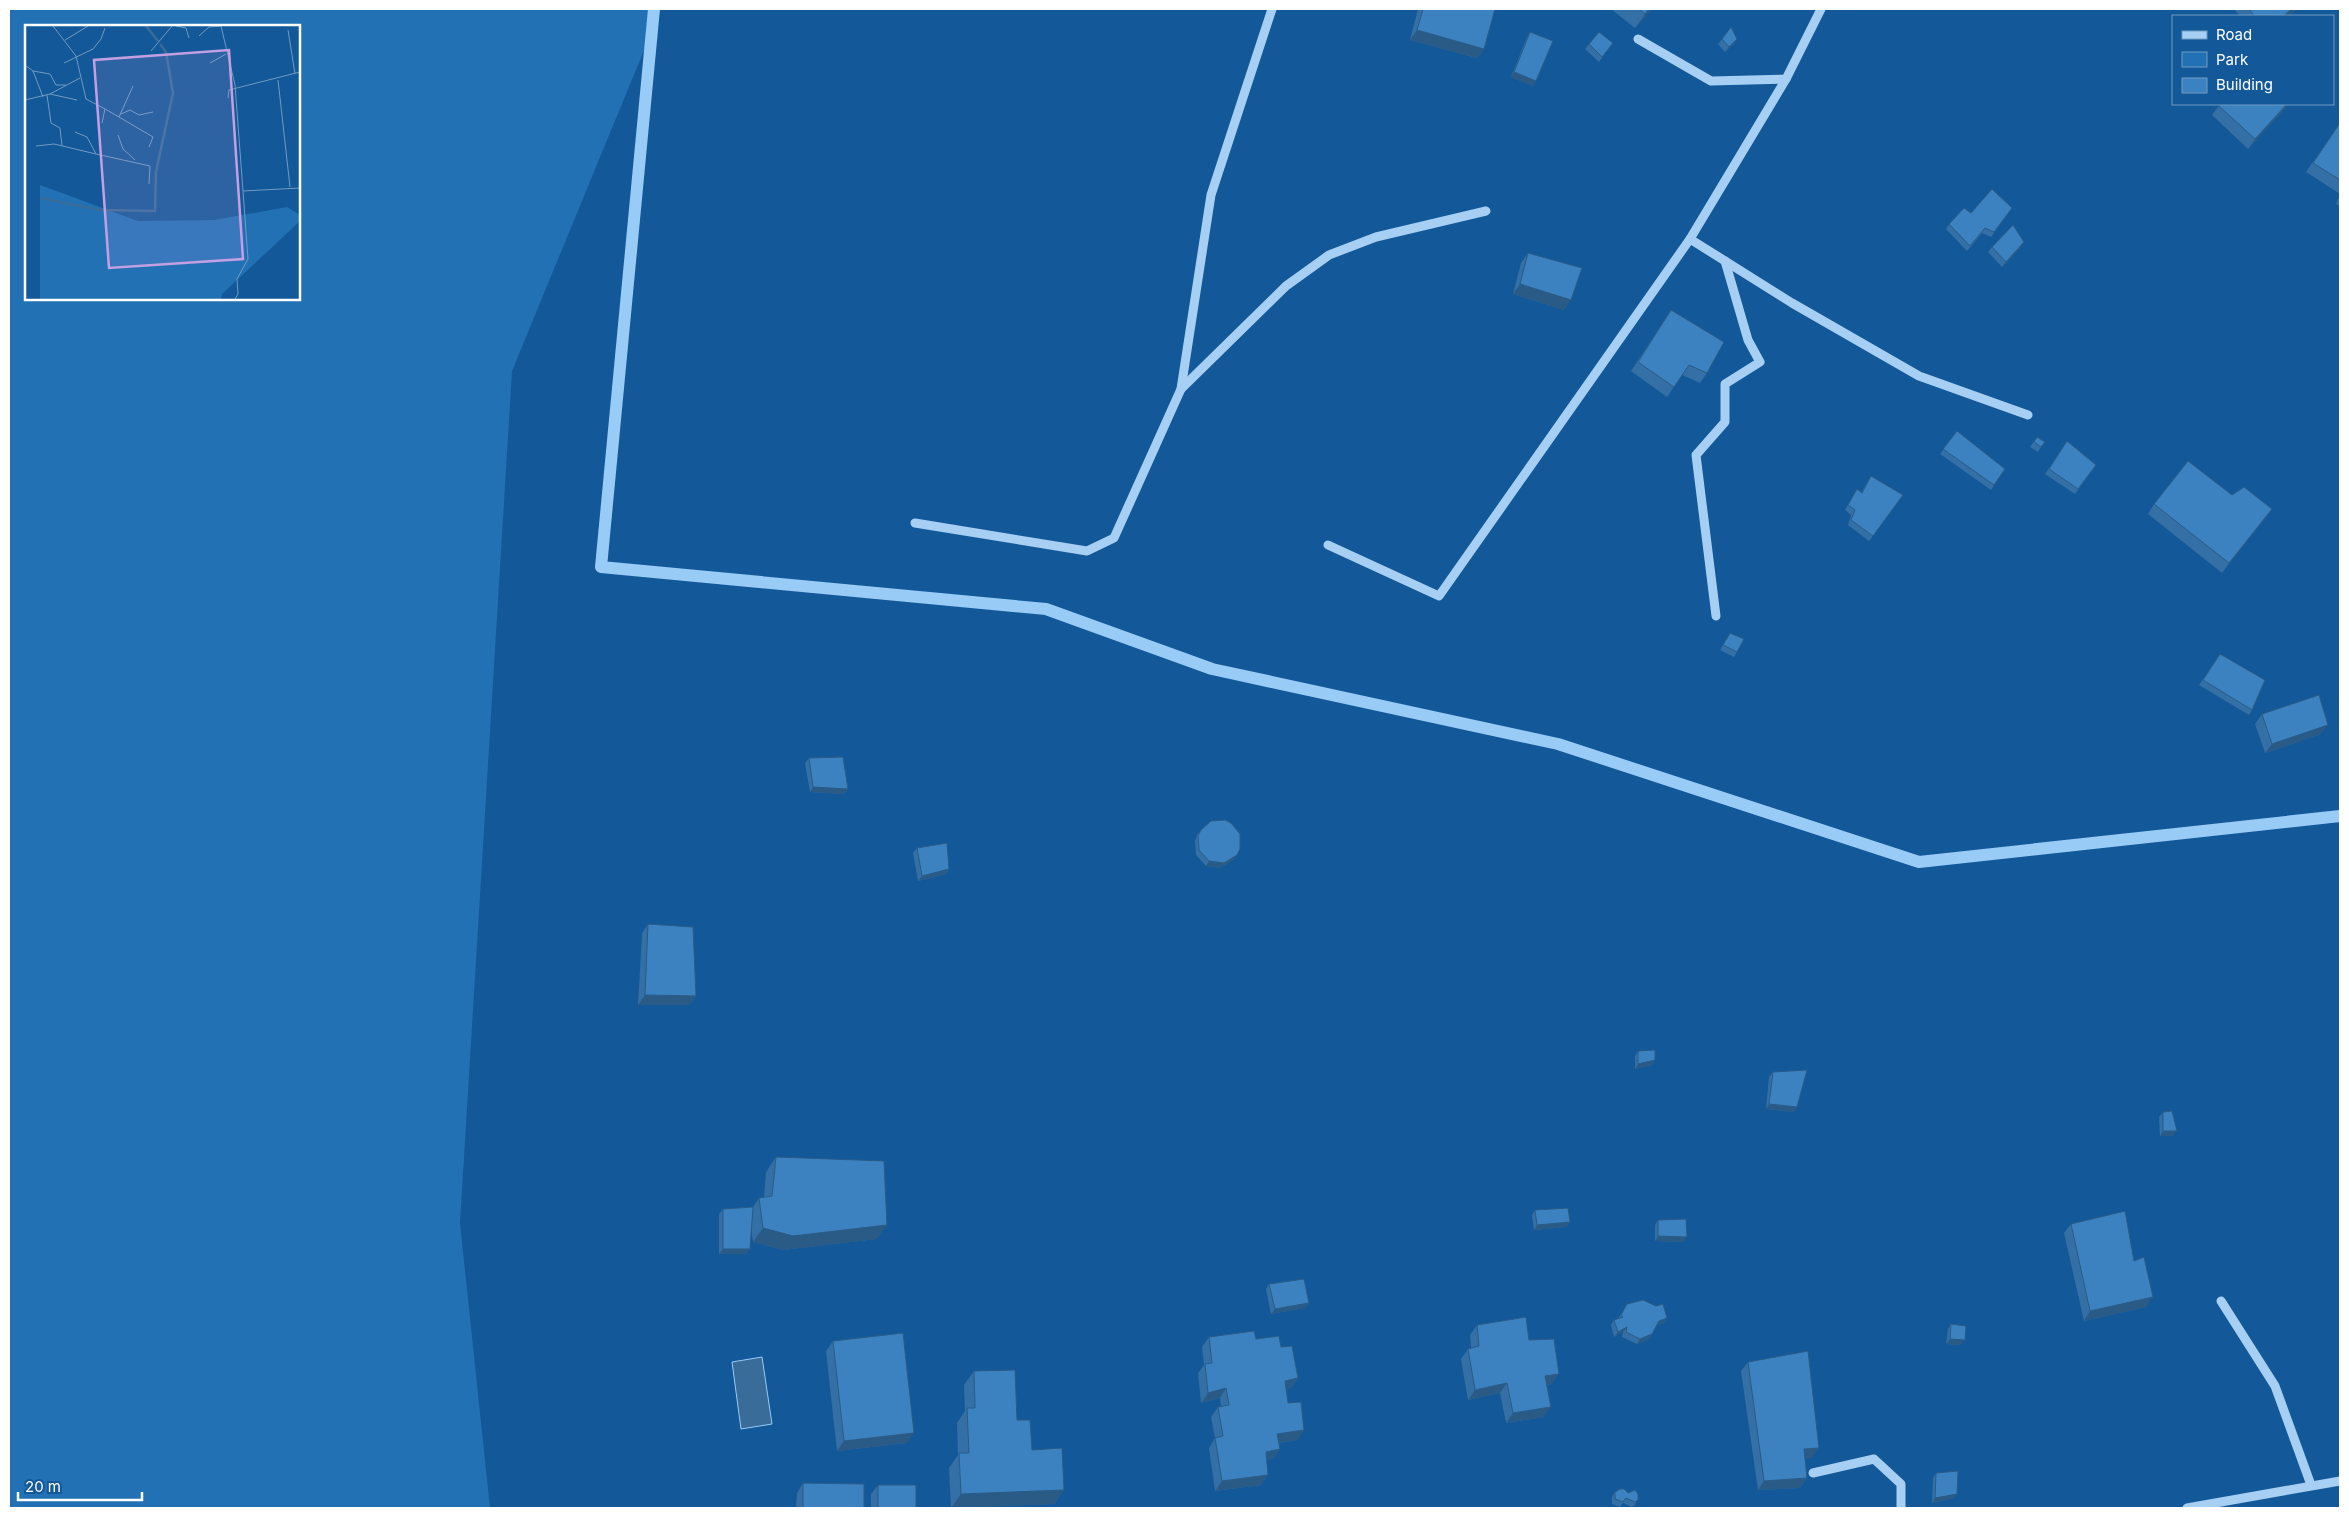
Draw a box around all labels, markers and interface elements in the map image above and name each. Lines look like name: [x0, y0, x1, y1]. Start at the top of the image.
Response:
legend: [2172, 15, 2334, 105]
inset map: [25, 25, 300, 300]
text: Road: [2216, 25, 2252, 44]
text: Park: [2216, 50, 2249, 69]
text: Building: [2216, 75, 2273, 94]
scale bar: [18, 1470, 141, 1502]
text: 20 m: [25, 1477, 61, 1496]

